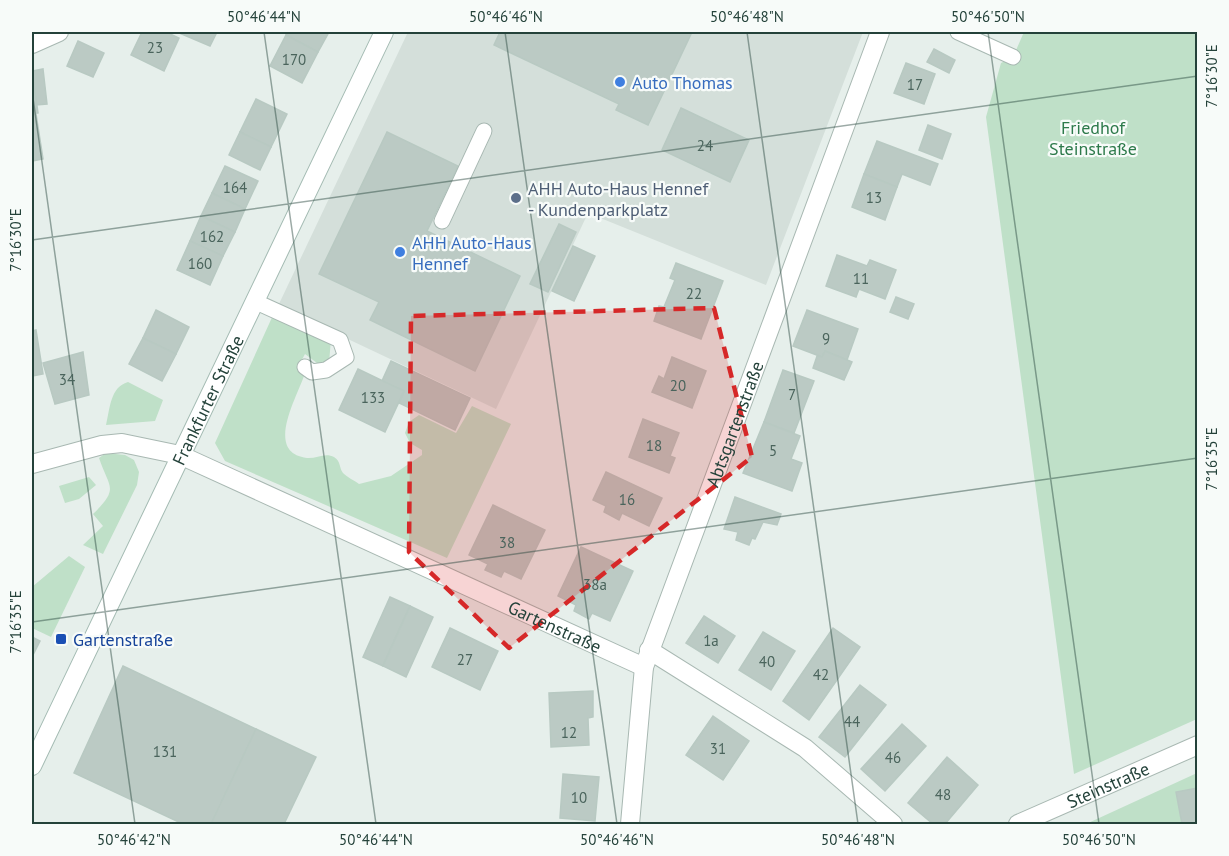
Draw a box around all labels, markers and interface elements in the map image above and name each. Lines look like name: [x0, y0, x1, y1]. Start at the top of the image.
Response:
text: 50°46'44"N: [227, 7, 301, 26]
text: 50°46'46"N: [469, 7, 543, 26]
text: 50°46'48"N: [710, 7, 784, 26]
text: 50°46'50"N: [951, 7, 1025, 26]
house number: 23: [147, 38, 163, 57]
text: 7°16'30"E: [1202, 44, 1221, 108]
house number: 170: [282, 50, 306, 69]
place label: Auto Thomas: [632, 71, 733, 94]
marker: Auto Thomas: [613, 75, 627, 89]
house number: 17: [907, 75, 923, 94]
park label: Friedhof Steinstraße: [1049, 116, 1137, 160]
house number: 24: [697, 136, 713, 155]
place label: AHH Auto-Haus Hennef - Kundenparkplatz: [528, 177, 709, 221]
house number: 164: [223, 178, 247, 197]
house number: 13: [866, 188, 882, 207]
marker: AHH Auto-Haus Hennef - Kundenparkplatz: [509, 191, 523, 205]
text: 7°16'30"E: [6, 208, 25, 272]
house number: 162: [200, 227, 224, 246]
place label: AHH Auto-Haus Hennef: [412, 231, 532, 275]
marker: AHH Auto-Haus Hennef: [393, 245, 407, 259]
house number: 160: [188, 254, 212, 273]
house number: 11: [853, 269, 869, 288]
house number: 22: [686, 284, 702, 303]
house number: 9: [822, 329, 830, 348]
street label: Frankfurter Straße: [167, 331, 249, 469]
street label: Abtsgartenstraße: [700, 358, 768, 490]
house number: 34: [59, 370, 75, 389]
house number: 20: [670, 376, 686, 395]
house number: 7: [788, 385, 796, 404]
house number: 133: [361, 388, 385, 407]
text: 7°16'35"E: [1202, 427, 1221, 491]
house number: 18: [646, 436, 662, 455]
house number: 5: [769, 441, 777, 460]
house number: 16: [619, 490, 635, 509]
house number: 38: [499, 533, 515, 552]
house number: 38a: [583, 575, 607, 594]
text: 7°16'35"E: [6, 590, 25, 654]
street label: Gartenstraße: [505, 595, 605, 658]
place label: Gartenstraße: [73, 628, 173, 651]
house number: 1a: [703, 631, 719, 650]
marker: Gartenstraße: [54, 632, 68, 646]
house number: 27: [457, 650, 473, 669]
house number: 40: [759, 652, 775, 671]
house number: 42: [813, 665, 829, 684]
house number: 44: [844, 712, 860, 731]
house number: 12: [561, 723, 577, 742]
house number: 31: [710, 739, 726, 758]
house number: 131: [153, 742, 177, 761]
house number: 46: [885, 748, 901, 767]
street label: Steinstraße: [1063, 756, 1153, 813]
house number: 48: [935, 785, 951, 804]
house number: 10: [571, 788, 587, 807]
text: 50°46'42"N: [97, 830, 171, 849]
text: 50°46'44"N: [339, 830, 413, 849]
text: 50°46'46"N: [580, 830, 654, 849]
text: 50°46'48"N: [821, 830, 895, 849]
text: 50°46'50"N: [1062, 830, 1136, 849]

